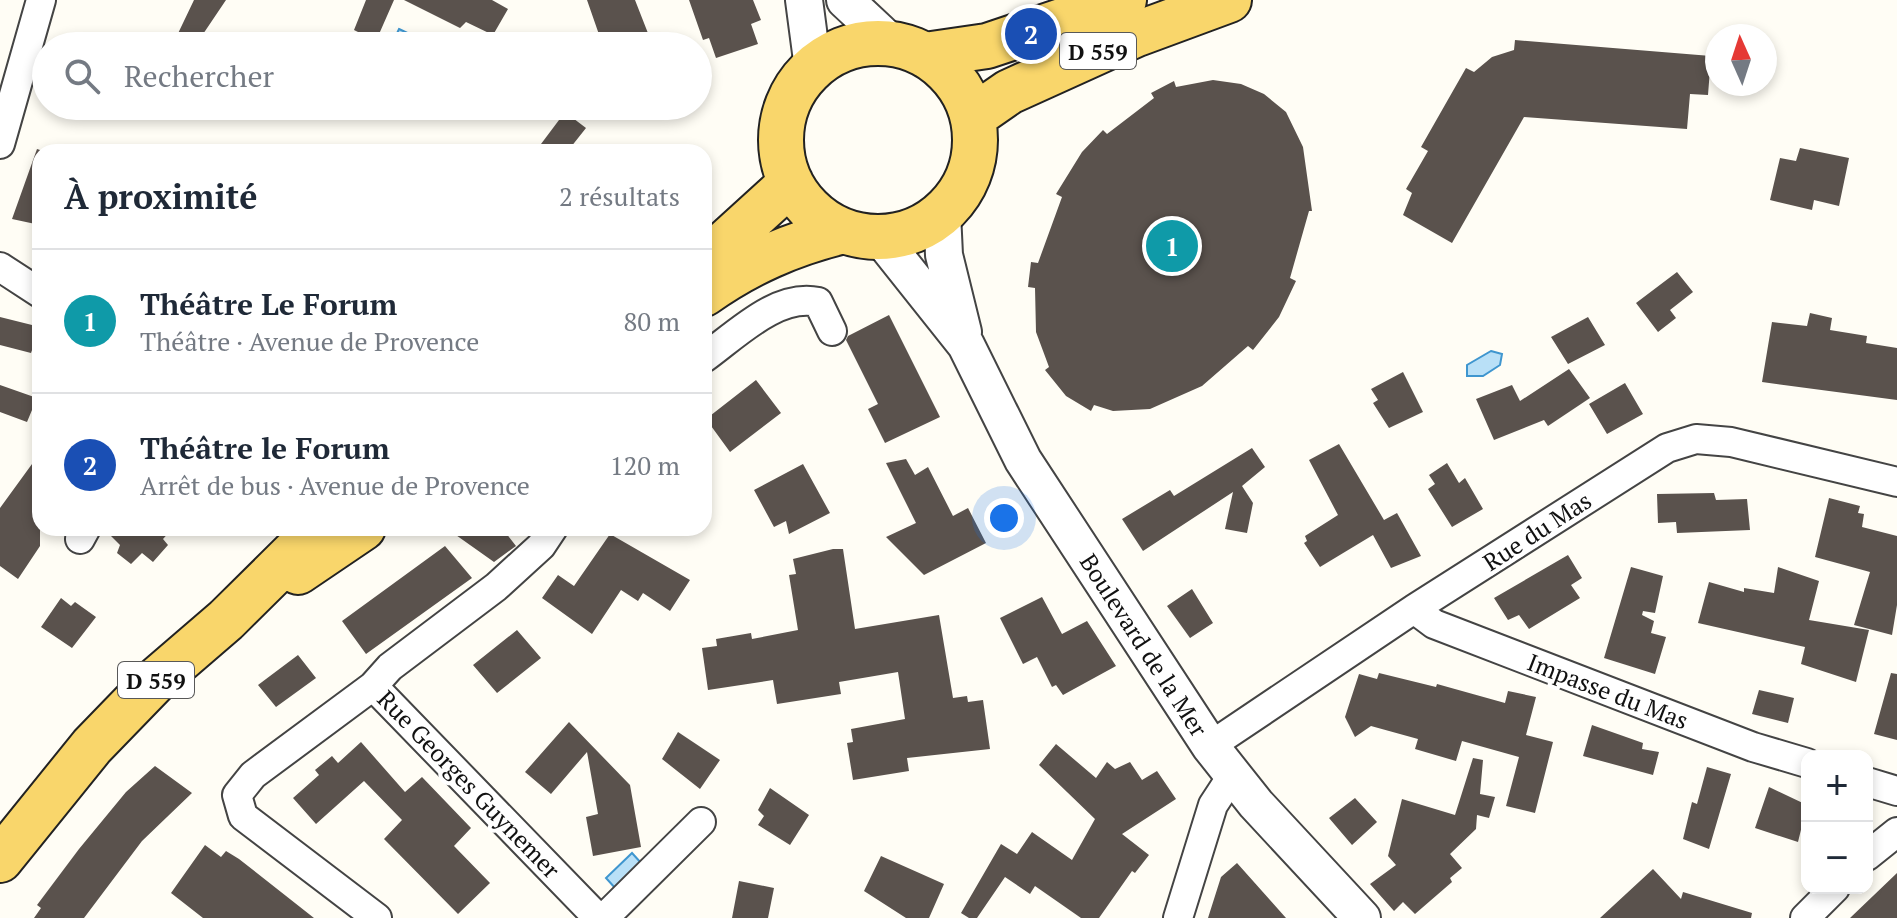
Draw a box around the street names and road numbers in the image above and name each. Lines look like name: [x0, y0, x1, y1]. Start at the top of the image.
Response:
road number: D 559: [1060, 33, 1136, 69]
street label: Rue du Mas: [1477, 484, 1597, 578]
street label: Boulevard de la Mer: [1073, 547, 1216, 743]
street label: Impasse du Mas: [1523, 646, 1693, 736]
road number: D 559: [118, 662, 194, 698]
street label: Rue Georges Guynemer: [371, 683, 568, 885]

